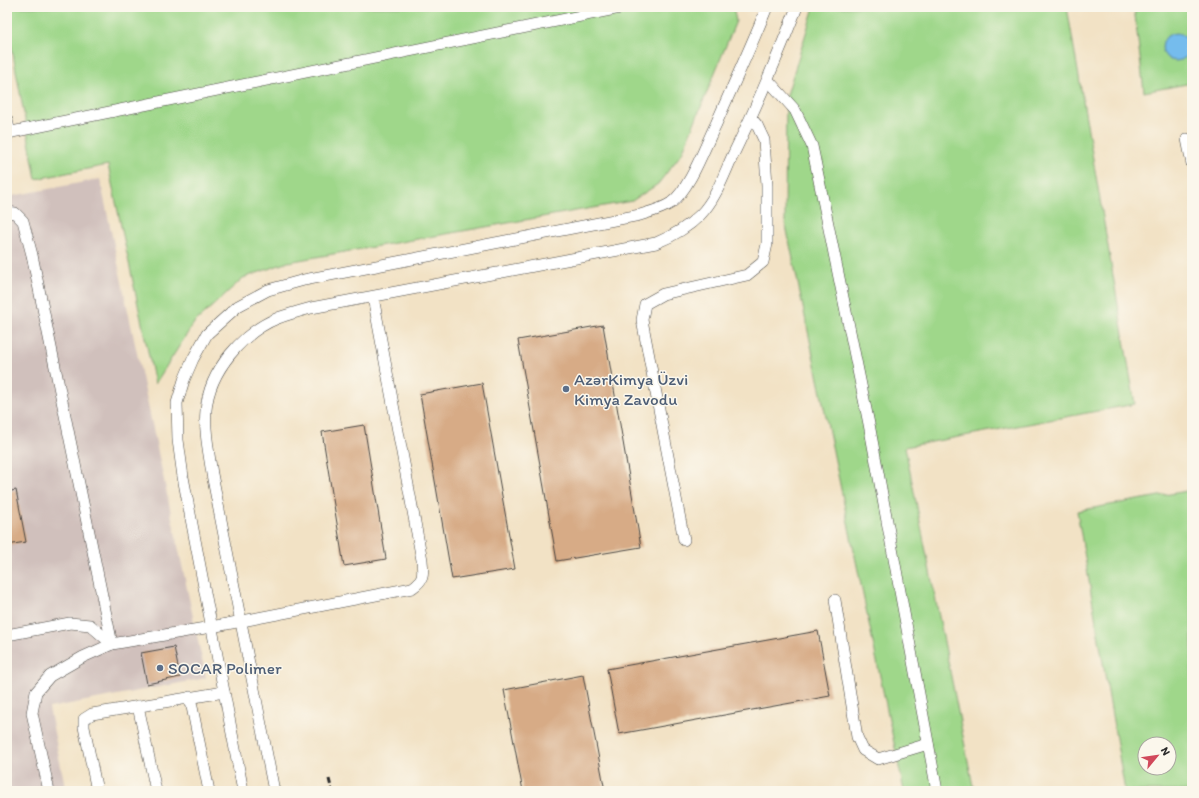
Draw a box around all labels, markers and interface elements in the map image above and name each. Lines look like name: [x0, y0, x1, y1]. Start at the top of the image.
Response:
place label: AzərKimya Üzvi Kimya Zavodu: [574, 369, 688, 409]
marker: AzərKimya Üzvi Kimya Zavodu: [561, 384, 571, 394]
place label: SOCAR Polimer: [168, 658, 282, 678]
marker: SOCAR Polimer: [155, 663, 165, 673]
north arrow: [1137, 736, 1177, 776]
text: N: [1158, 745, 1173, 758]

